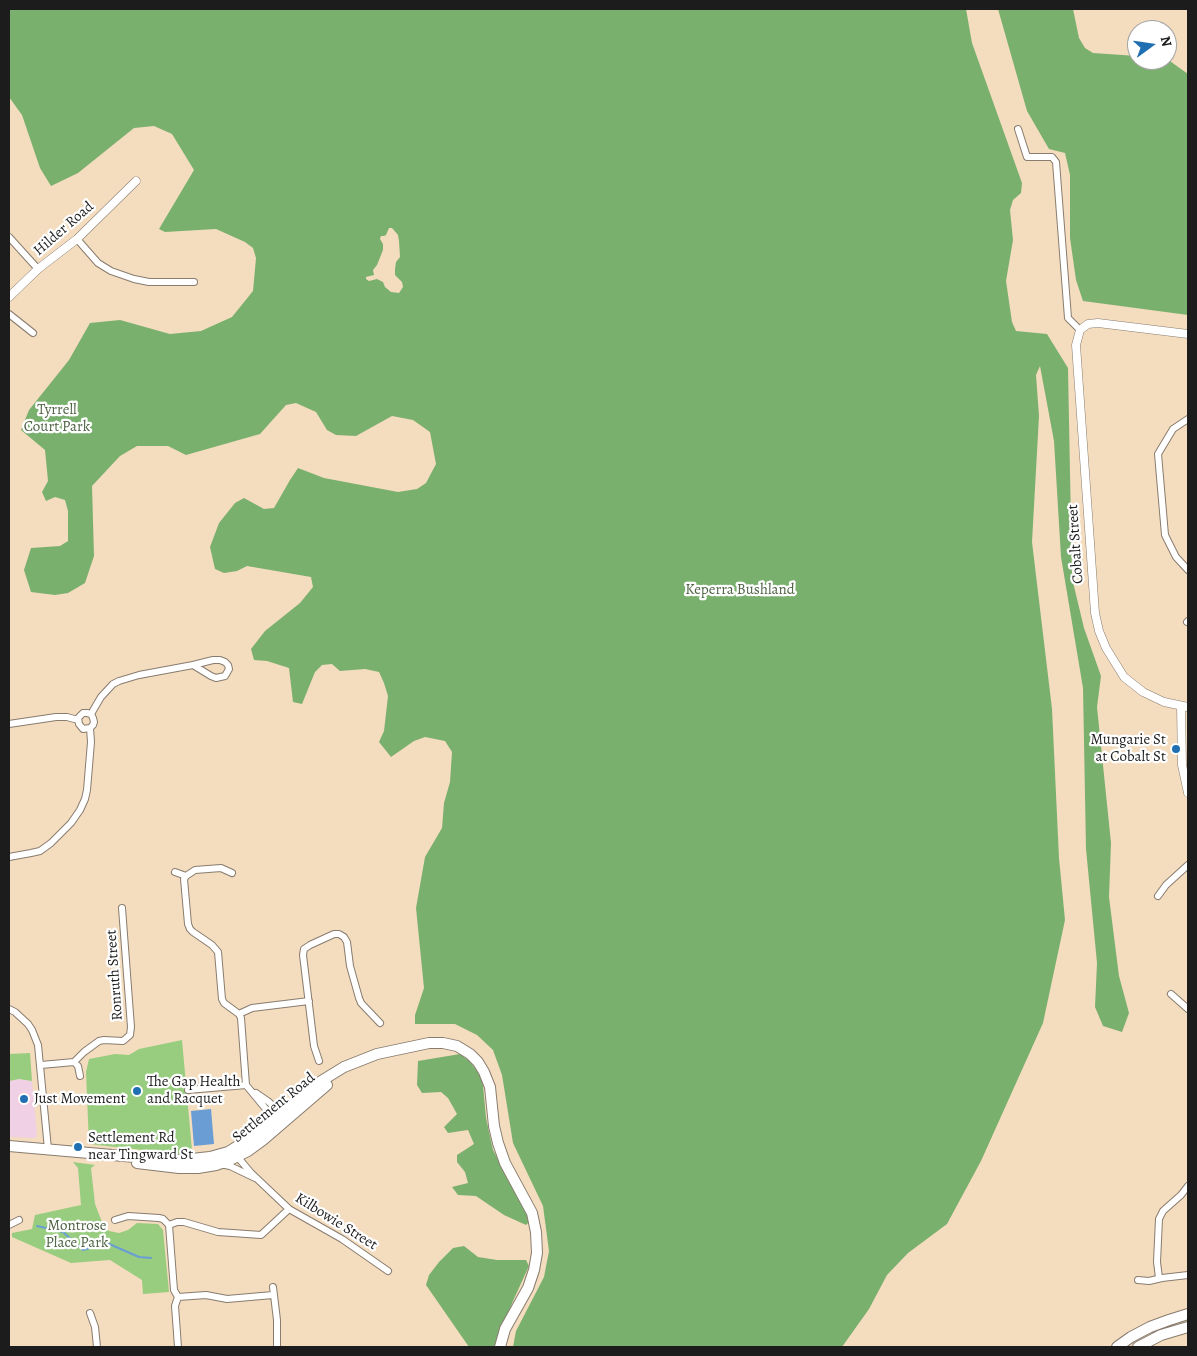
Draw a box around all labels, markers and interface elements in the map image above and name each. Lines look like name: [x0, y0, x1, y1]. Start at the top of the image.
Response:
north arrow: [1127, 20, 1177, 70]
text: N: [1156, 34, 1177, 49]
street label: Hilder Road: [30, 198, 98, 260]
park label: Tyrrell Court Park: [24, 401, 90, 436]
street label: Cobalt Street: [1064, 504, 1088, 584]
park label: Keperra Bushland: [685, 581, 795, 599]
place label: Mungarie St at Cobalt St: [1090, 731, 1166, 766]
marker: Mungarie St at Cobalt St: [1170, 743, 1182, 755]
street label: Ronruth Street: [103, 929, 127, 1021]
street label: Settlement Road: [229, 1069, 319, 1147]
place label: The Gap Health and Racquet: [147, 1073, 241, 1108]
marker: The Gap Health and Racquet: [131, 1085, 143, 1097]
place label: Just Movement: [34, 1090, 126, 1108]
marker: Just Movement: [18, 1093, 30, 1105]
place label: Settlement Rd near Tingward St: [88, 1129, 193, 1164]
marker: Settlement Rd near Tingward St: [72, 1141, 84, 1153]
street label: Kilbowie Street: [292, 1190, 380, 1254]
park label: Montrose Place Park: [46, 1217, 108, 1252]

